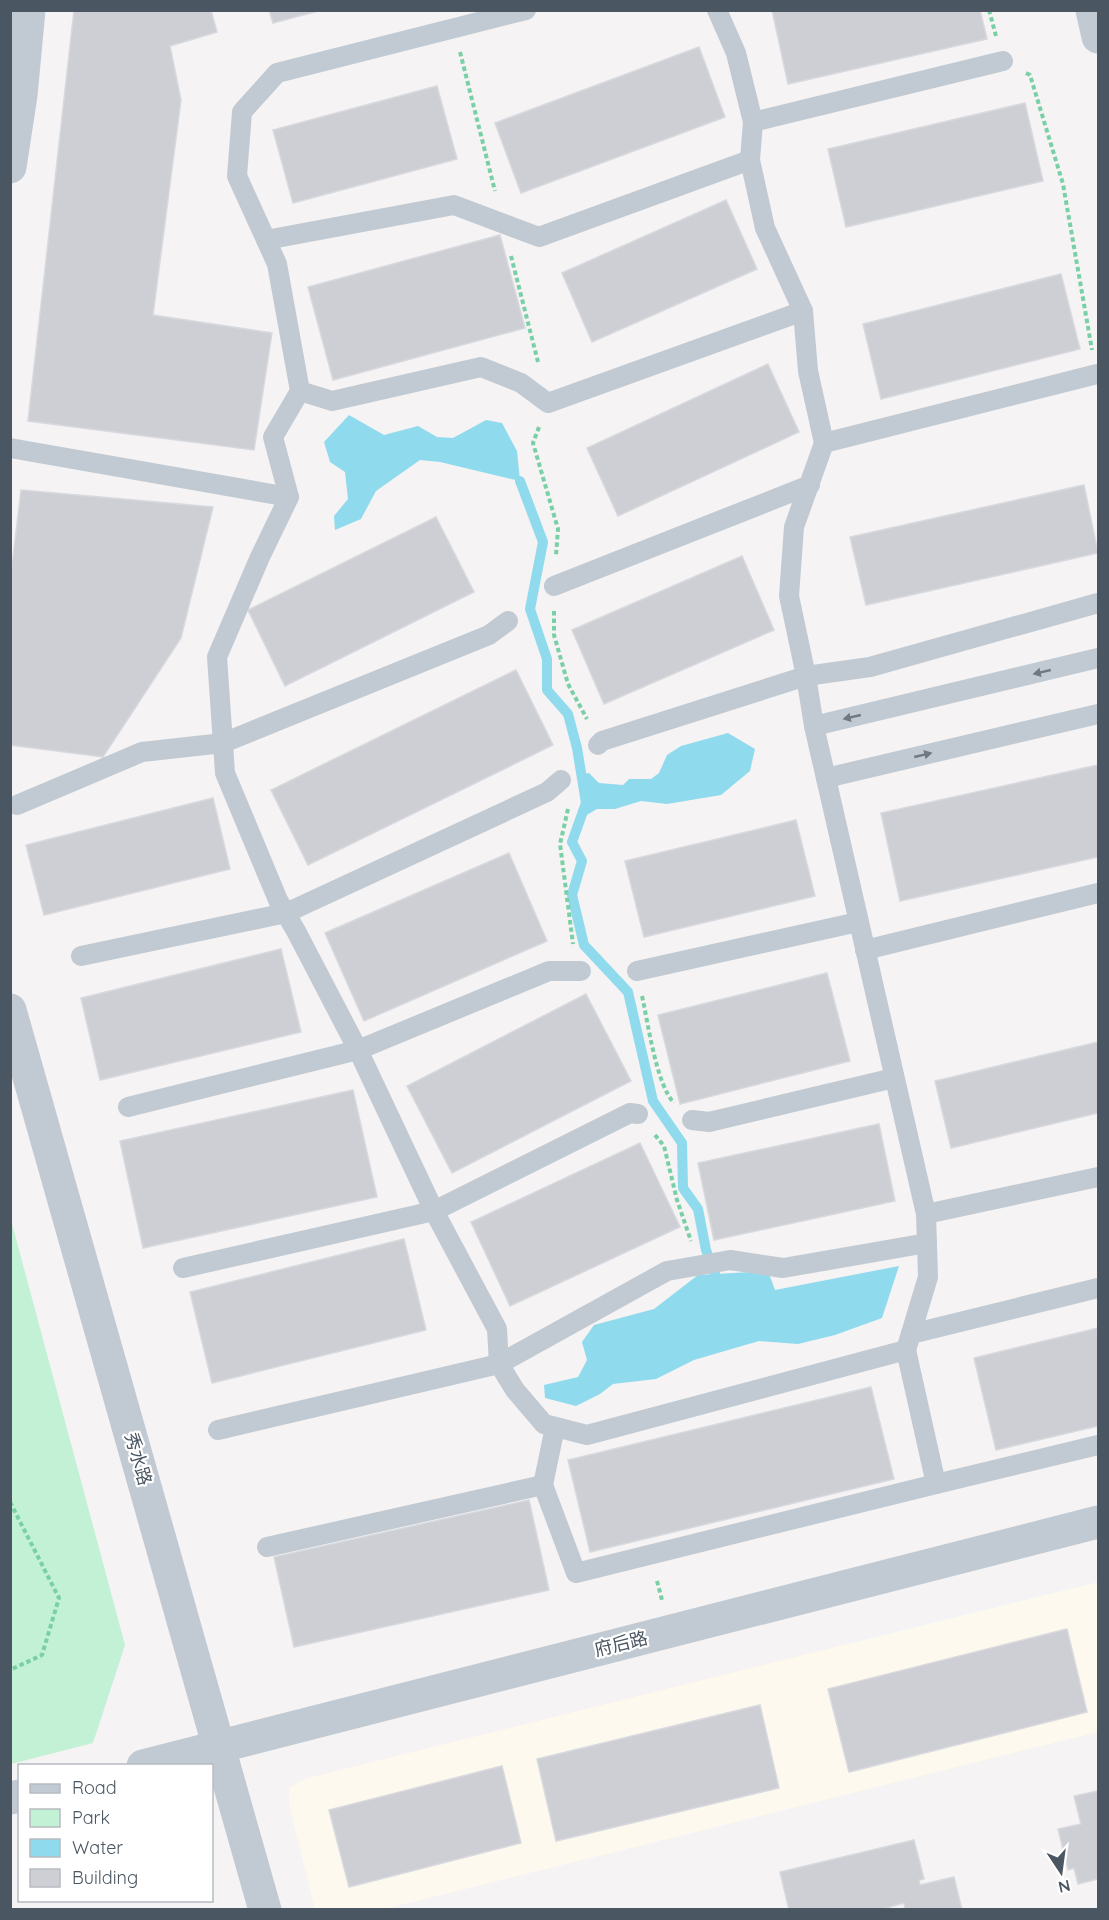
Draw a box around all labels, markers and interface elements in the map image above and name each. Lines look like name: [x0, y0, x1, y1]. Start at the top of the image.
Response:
one-way arrow: [1032, 668, 1051, 677]
one-way arrow: [843, 713, 861, 723]
one-way arrow: [914, 749, 933, 759]
street label: 秀水路: [120, 1430, 157, 1488]
street label: 府后路: [592, 1626, 650, 1661]
legend: [18, 1764, 213, 1902]
text: Road: [72, 1776, 117, 1799]
text: Park: [72, 1806, 110, 1829]
text: Water: [72, 1836, 123, 1859]
north arrow: [1031, 1842, 1091, 1902]
text: Building: [72, 1866, 138, 1889]
text: N: [1056, 1876, 1072, 1898]

